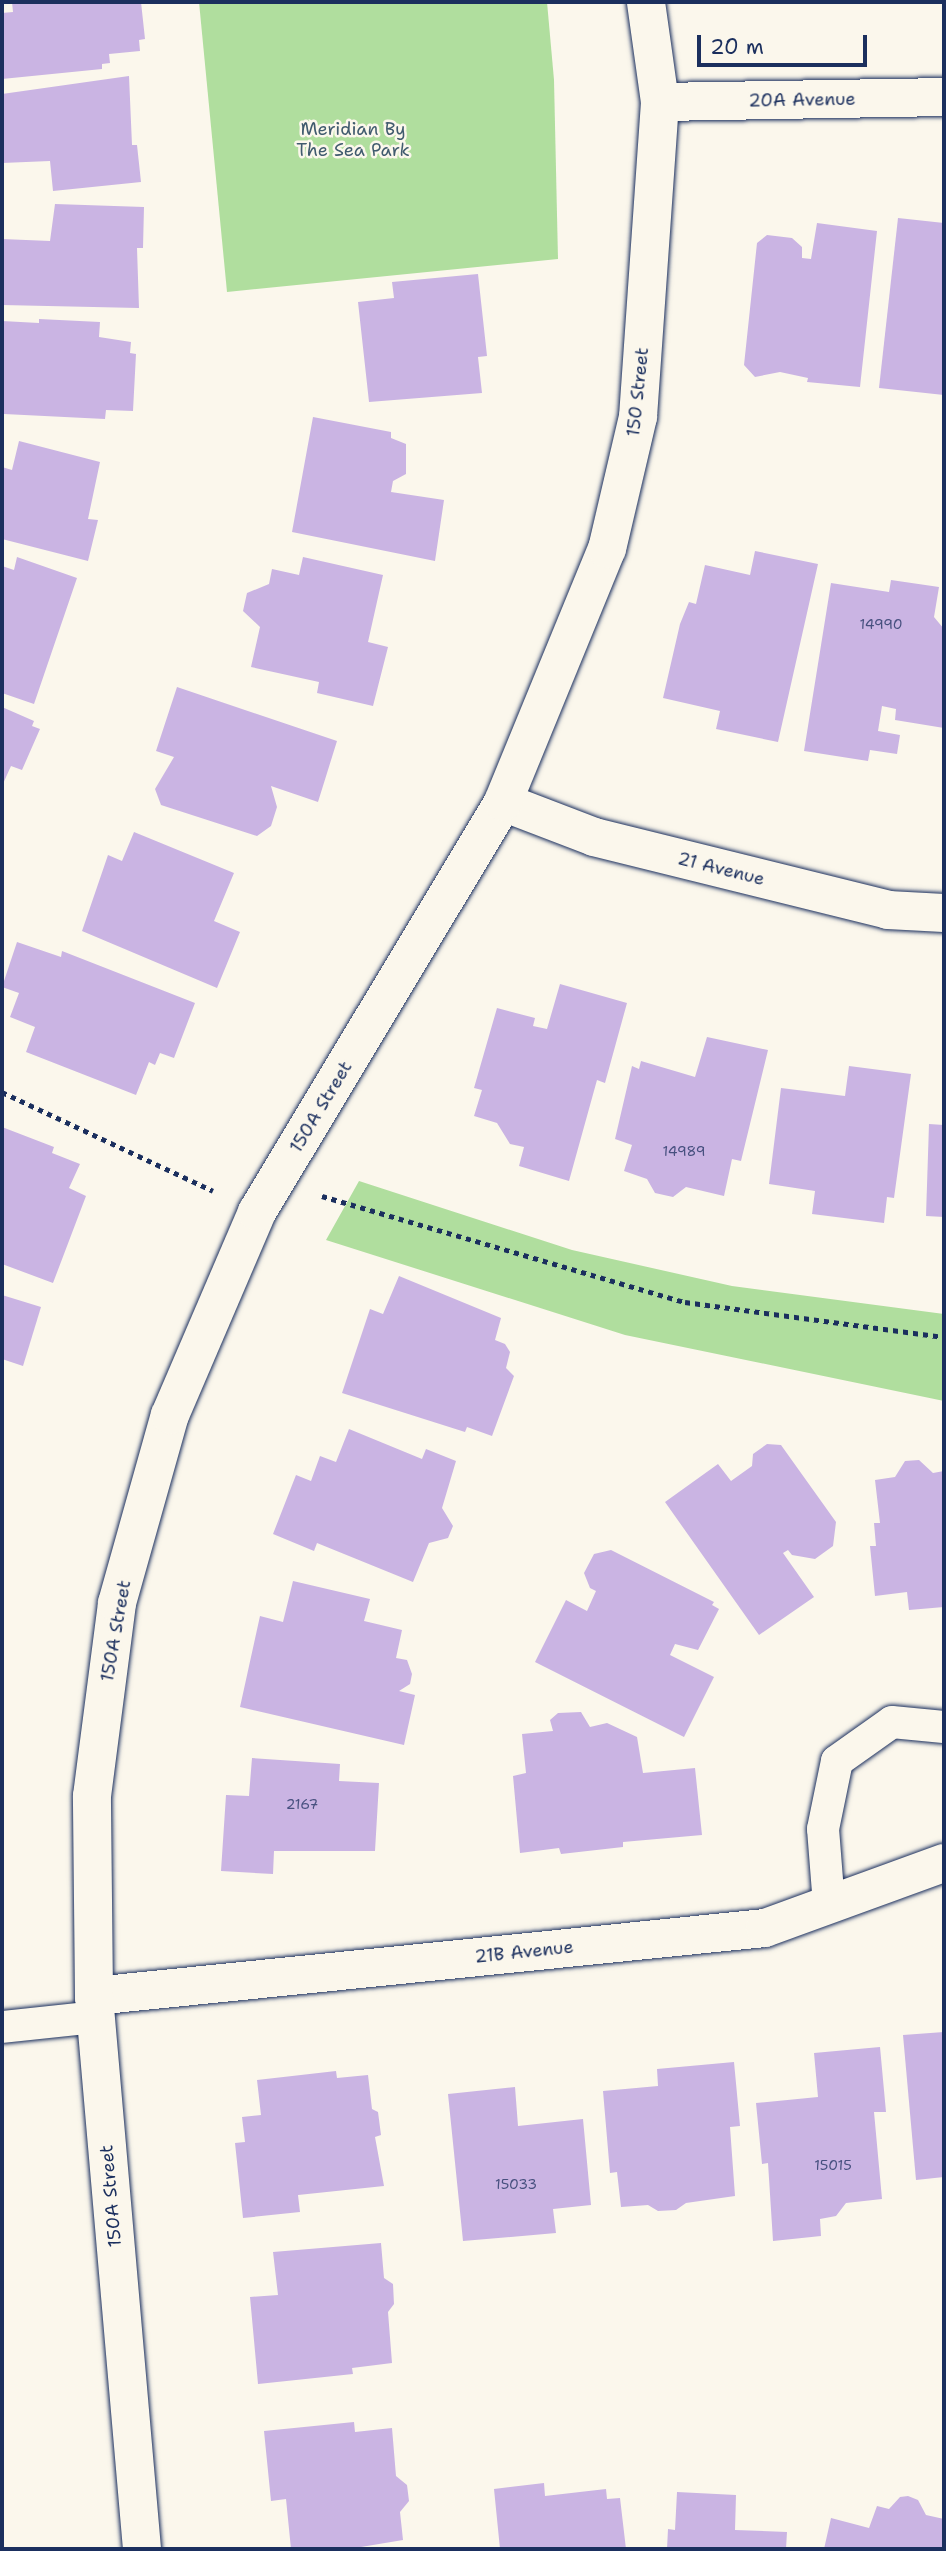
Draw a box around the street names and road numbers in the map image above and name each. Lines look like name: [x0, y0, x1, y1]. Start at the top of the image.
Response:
street label: 20A Avenue: [748, 88, 856, 112]
street label: 150 Street: [623, 346, 653, 438]
street label: 21 Avenue: [675, 848, 767, 890]
street label: 150A Street: [285, 1057, 357, 1157]
street label: 150A Street: [96, 1579, 136, 1683]
street label: 21B Avenue: [473, 1936, 575, 1968]
street label: 150A Street: [96, 2144, 126, 2248]

